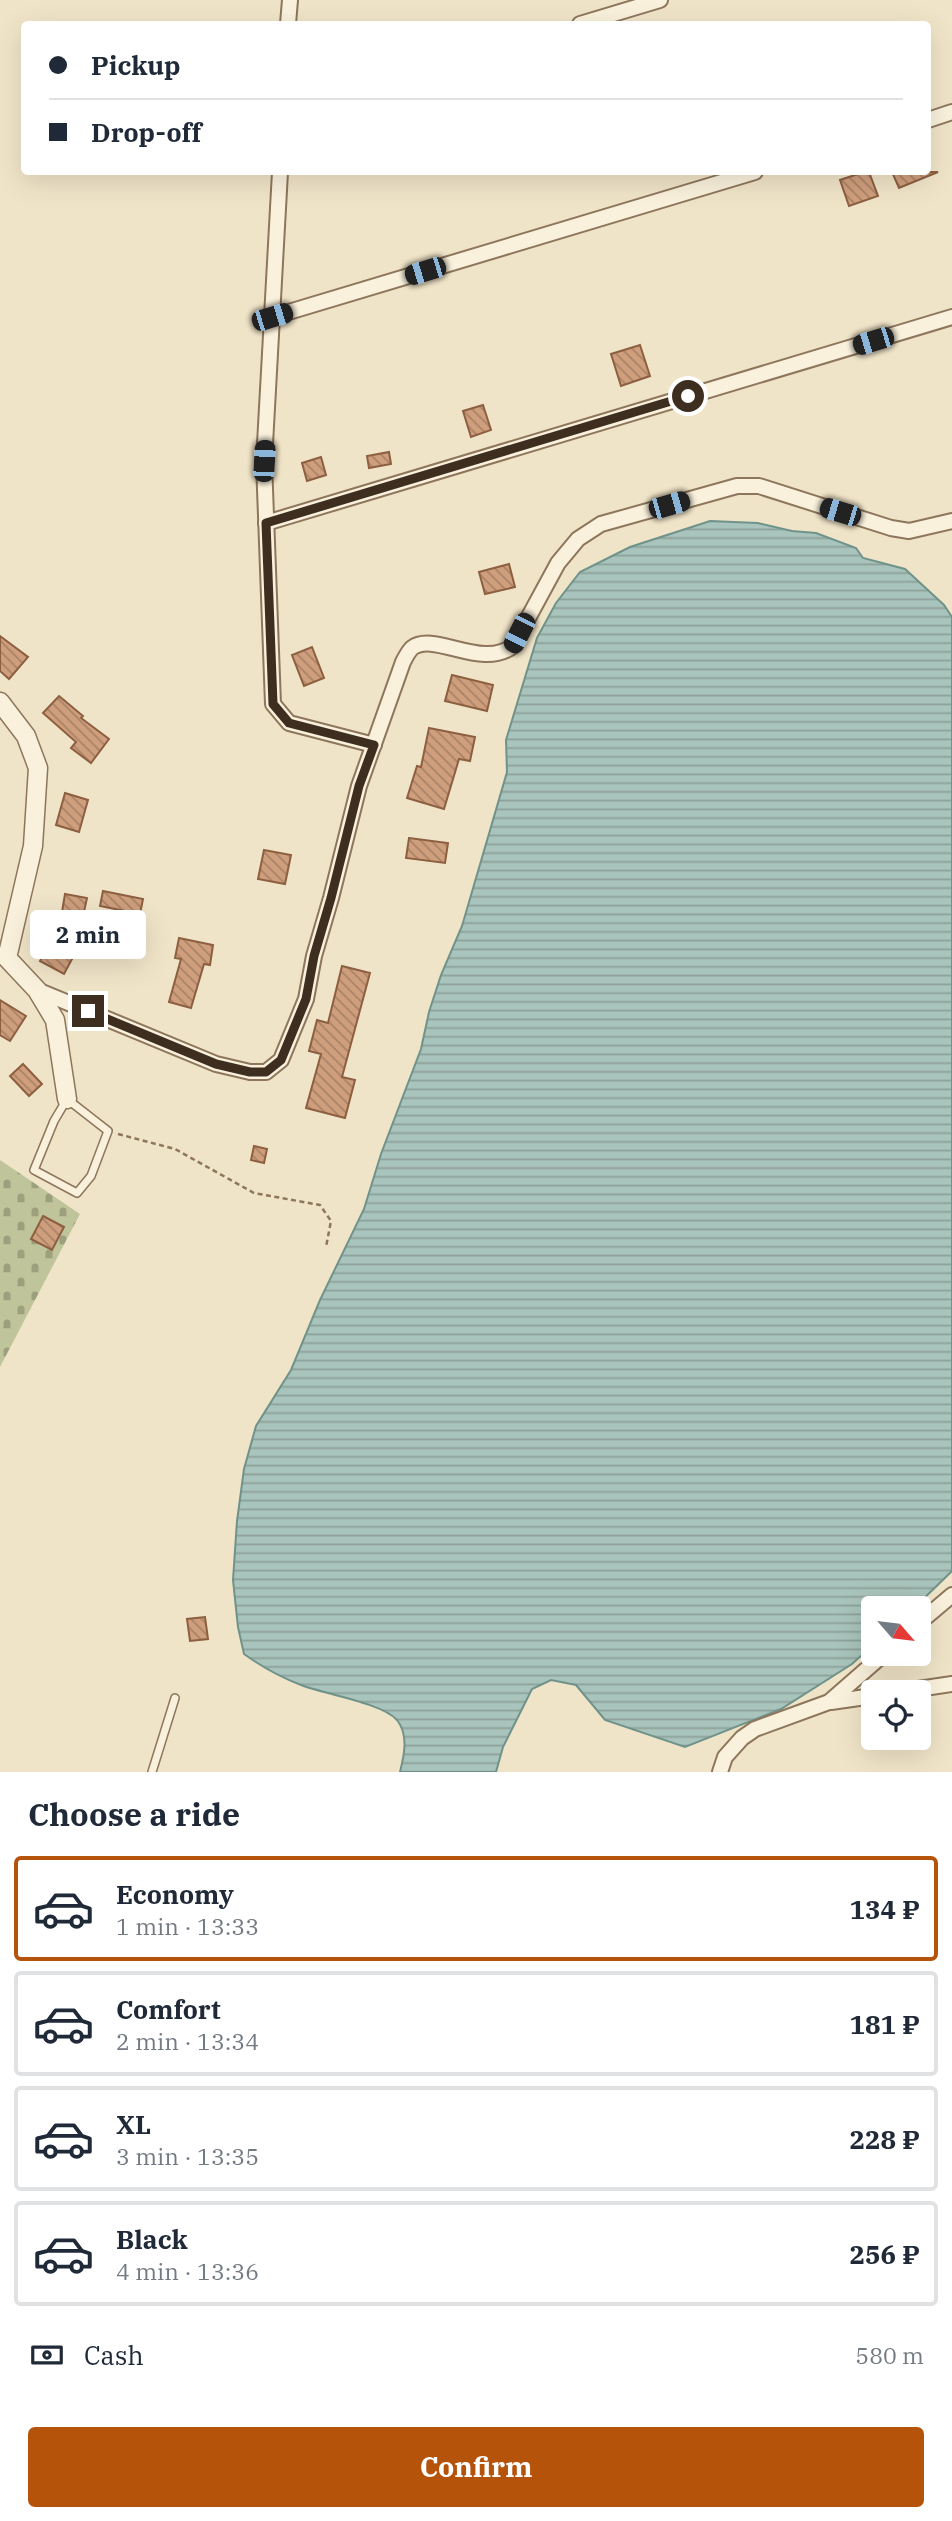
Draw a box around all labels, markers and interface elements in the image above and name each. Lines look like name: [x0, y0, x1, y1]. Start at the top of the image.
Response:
text: Pickup: [91, 48, 181, 82]
text: Drop-off: [91, 115, 202, 149]
car: [402, 255, 449, 287]
car: [249, 301, 296, 333]
car: [850, 325, 897, 357]
route start: [672, 380, 704, 412]
car: [253, 439, 276, 483]
car: [646, 489, 693, 521]
car: [817, 496, 864, 528]
car: [501, 610, 538, 656]
callout: 2 min: [30, 909, 146, 958]
text: 2 min: [56, 919, 120, 949]
route end: [72, 995, 104, 1027]
north arrow: [861, 1596, 931, 1666]
map controls: [861, 1596, 931, 1750]
button: locate: [861, 1680, 931, 1750]
text: Choose a ride: [28, 1793, 240, 1835]
icon: car: [32, 1877, 95, 1940]
text: Economy: [116, 1877, 234, 1911]
text: 134 ₽: [849, 1892, 920, 1926]
text: 1 min · 13:33: [116, 1911, 259, 1941]
icon: car: [32, 1992, 95, 2055]
text: Comfort: [116, 1992, 221, 2026]
text: 181 ₽: [849, 2007, 920, 2041]
text: 2 min · 13:34: [116, 2026, 259, 2056]
icon: car: [32, 2107, 95, 2170]
text: XL: [116, 2107, 151, 2141]
text: 228 ₽: [849, 2122, 920, 2156]
text: 3 min · 13:35: [116, 2141, 259, 2171]
icon: car: [32, 2222, 95, 2285]
text: Black: [116, 2222, 188, 2256]
text: 256 ₽: [849, 2237, 920, 2271]
text: 4 min · 13:36: [116, 2256, 259, 2286]
icon: cash: [28, 2336, 66, 2374]
text: Cash: [84, 2338, 144, 2372]
text: 580 m: [855, 2340, 924, 2370]
button: Confirm: [28, 2427, 924, 2507]

